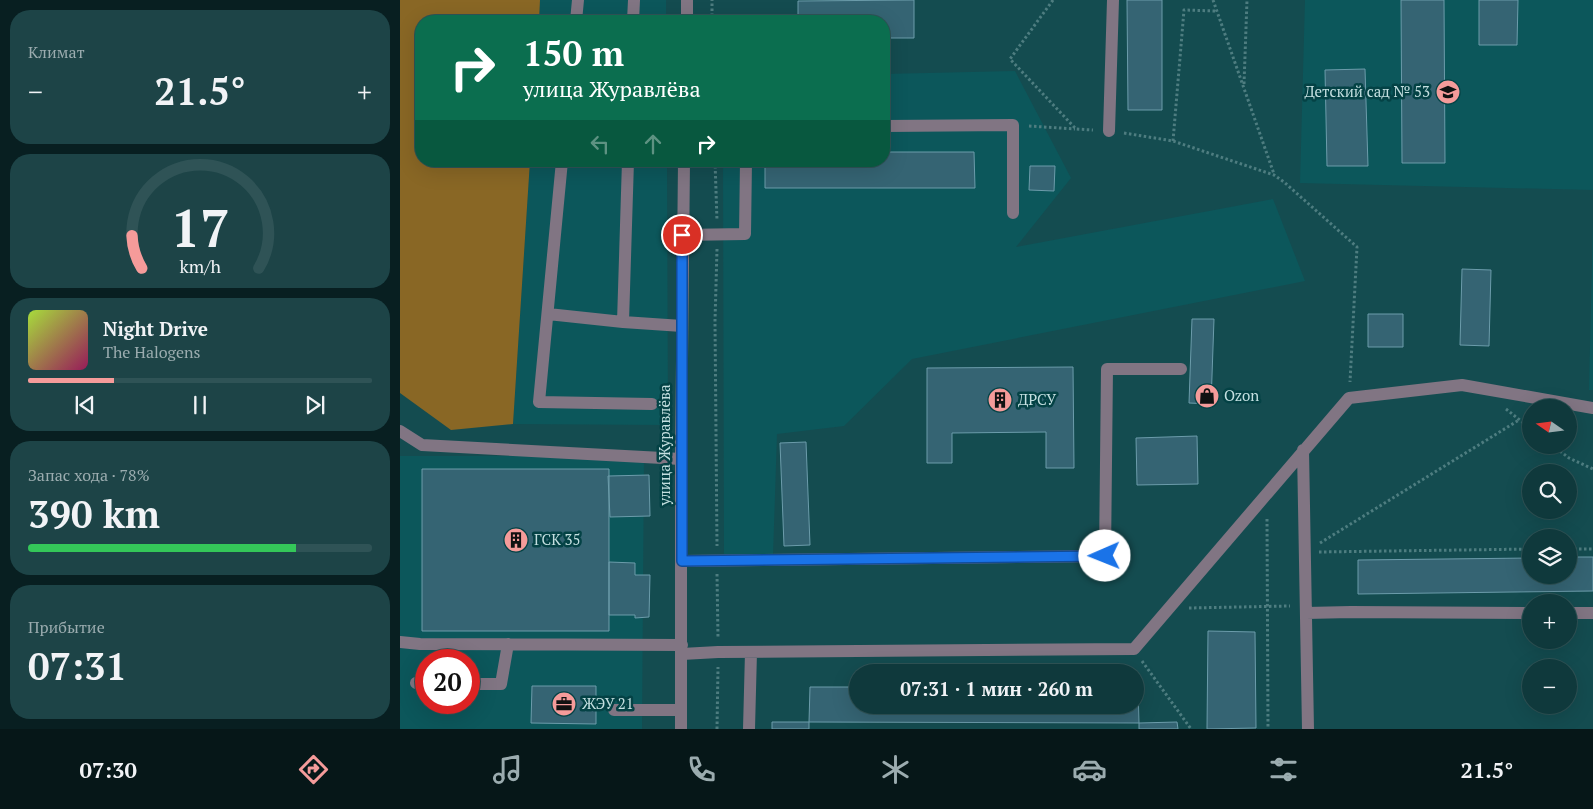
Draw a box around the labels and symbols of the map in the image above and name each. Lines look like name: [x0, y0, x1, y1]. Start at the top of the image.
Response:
school or university icon: Детский сад № 53: [1435, 79, 1461, 105]
place label: Детский сад № 53: [1305, 81, 1430, 101]
pin: [661, 214, 703, 256]
shop icon: Ozon: [1194, 383, 1220, 409]
street label: улица Журавлёва: [654, 384, 674, 507]
place label: Ozon: [1224, 385, 1259, 405]
building icon: ДРСУ: [987, 387, 1013, 413]
place label: ДРСУ: [1018, 389, 1056, 409]
north arrow: [1522, 399, 1578, 454]
building icon: ГСК 35: [503, 527, 529, 553]
place label: ГСК 35: [534, 529, 581, 549]
position arrow: [1078, 529, 1130, 581]
speed limit sign: 20: [415, 649, 480, 714]
office icon: ЖЭУ 21: [551, 691, 577, 717]
place label: ЖЭУ 21: [582, 693, 634, 713]

